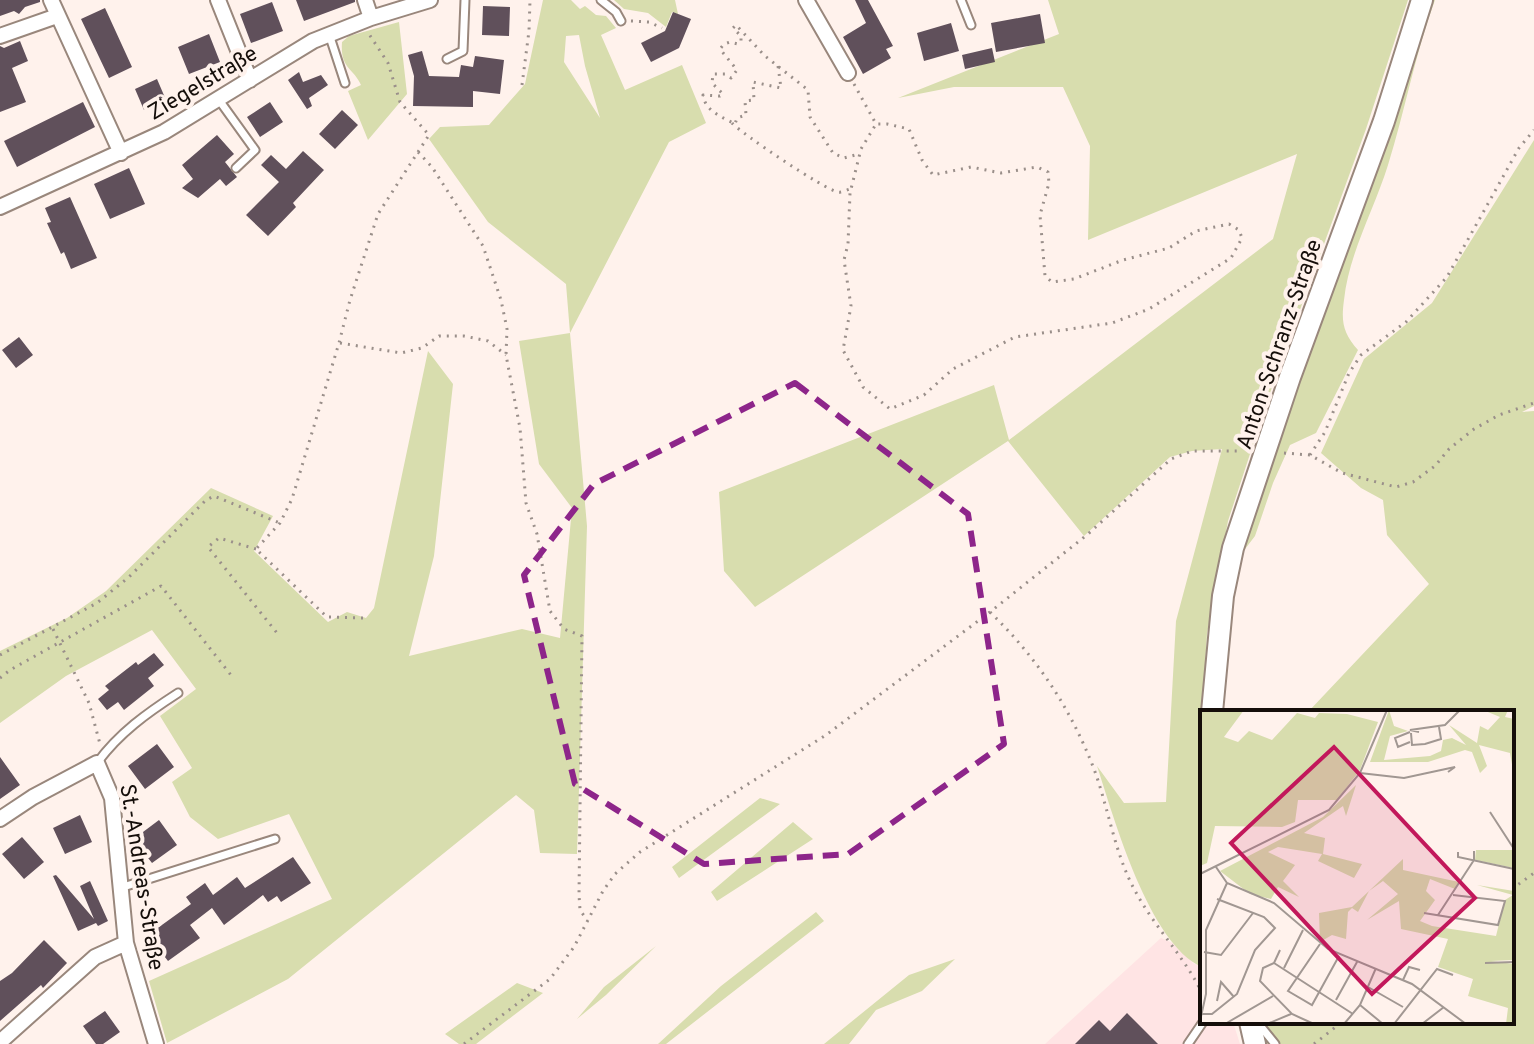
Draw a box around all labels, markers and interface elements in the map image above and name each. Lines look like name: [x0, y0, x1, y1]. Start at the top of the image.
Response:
street label: Ziegelstraße: [144, 41, 263, 127]
street label: Anton-Schranz-Straße: [1232, 236, 1329, 453]
inset map: [1200, 710, 1514, 1024]
street label: St.-Andreas-Straße: [112, 782, 169, 973]

